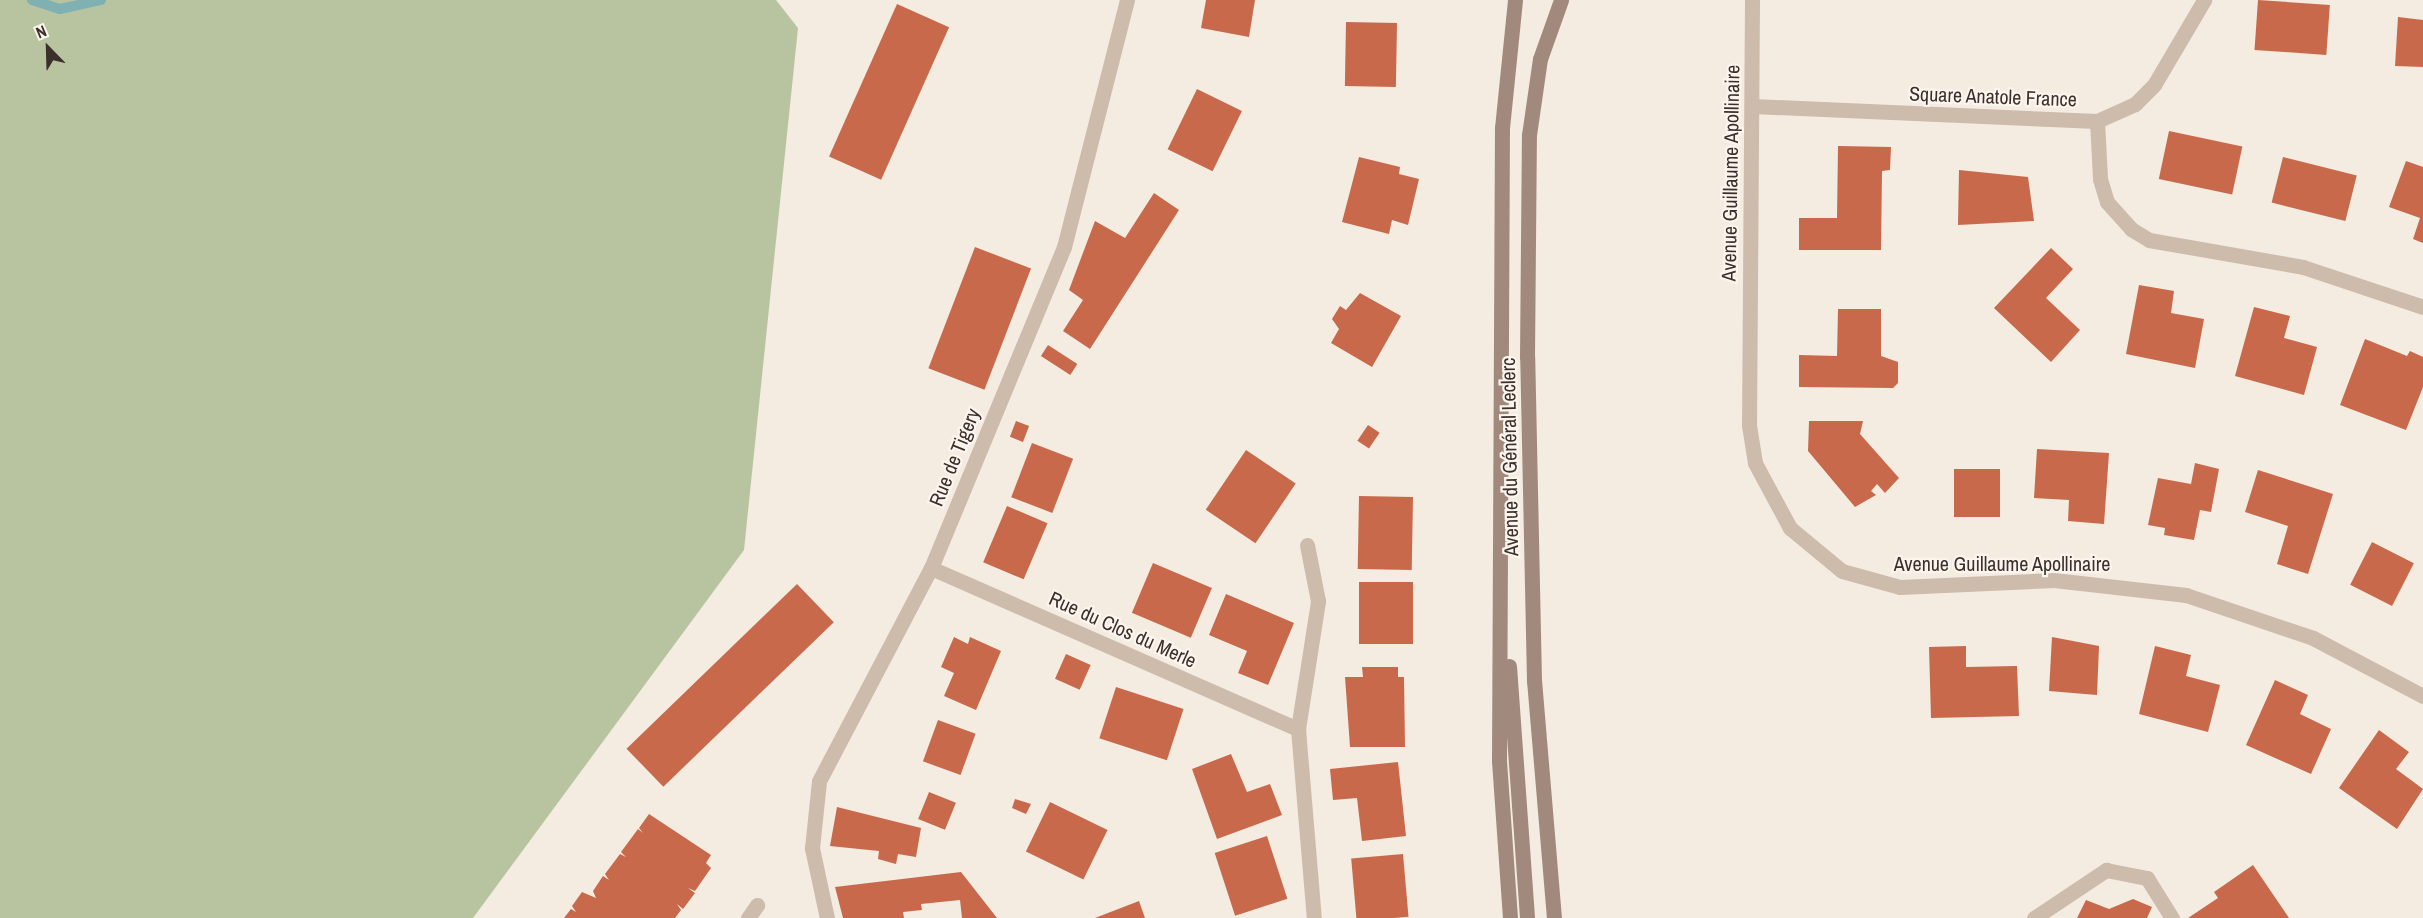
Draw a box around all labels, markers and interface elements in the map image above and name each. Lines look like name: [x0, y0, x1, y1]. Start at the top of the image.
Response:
north arrow: [18, 18, 78, 78]
text: N: [32, 19, 50, 43]
street label: Avenue Guillaume Apollinaire: [1716, 64, 1744, 282]
street label: Square Anatole France: [1908, 81, 2078, 111]
street label: Avenue du Général Leclerc: [1495, 358, 1523, 556]
street label: Rue de Tigery: [923, 404, 985, 510]
street label: Avenue Guillaume Apollinaire: [1893, 551, 2111, 575]
street label: Rue du Clos du Merle: [1046, 586, 1200, 672]

